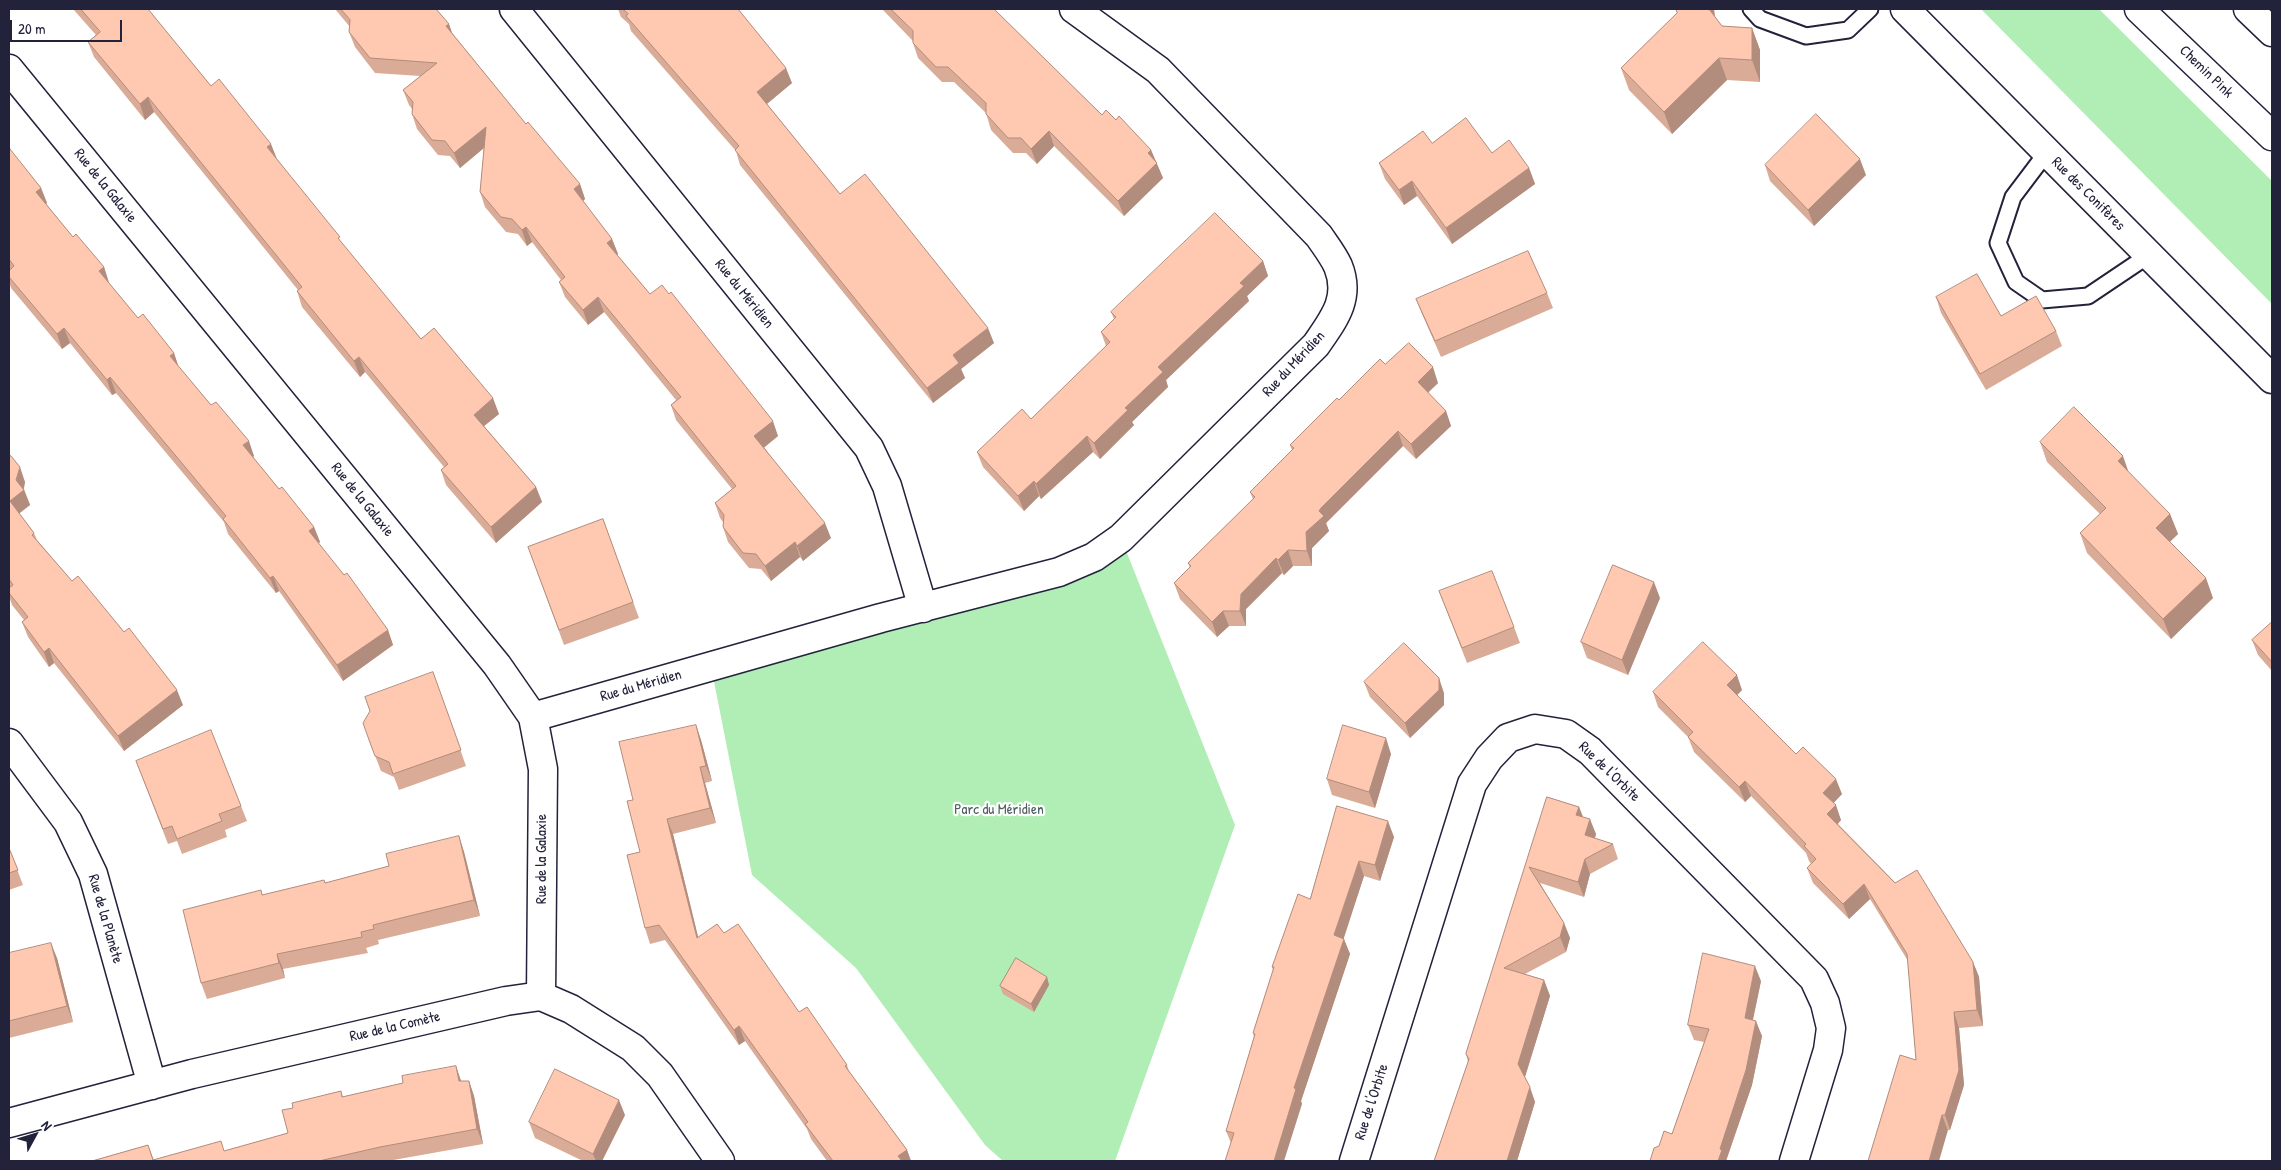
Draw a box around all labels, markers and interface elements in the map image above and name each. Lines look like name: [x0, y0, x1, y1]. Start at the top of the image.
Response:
scale bar: [12, 10, 125, 42]
text: 20 m: [18, 18, 45, 39]
street label: Chemin Pink: [2175, 42, 2237, 102]
street label: Rue de la Galaxie: [70, 145, 140, 227]
street label: Rue des Conifères: [2047, 153, 2129, 235]
street label: Rue du Méridien: [711, 256, 777, 332]
street label: Rue du Méridien: [1259, 327, 1329, 401]
street label: Rue de la Galaxie: [327, 459, 397, 541]
street label: Rue du Méridien: [598, 666, 684, 706]
street label: Rue de l'Orbite: [1574, 738, 1644, 806]
park label: Parc du Méridien: [954, 801, 1044, 819]
street label: Rue de la Galaxie: [533, 814, 551, 904]
street label: Rue de la Planète: [84, 872, 126, 966]
street label: Rue de la Comète: [348, 1008, 442, 1046]
street label: Rue de l'Orbite: [1351, 1062, 1393, 1142]
north arrow: [10, 1110, 60, 1160]
text: N: [37, 1116, 57, 1134]

